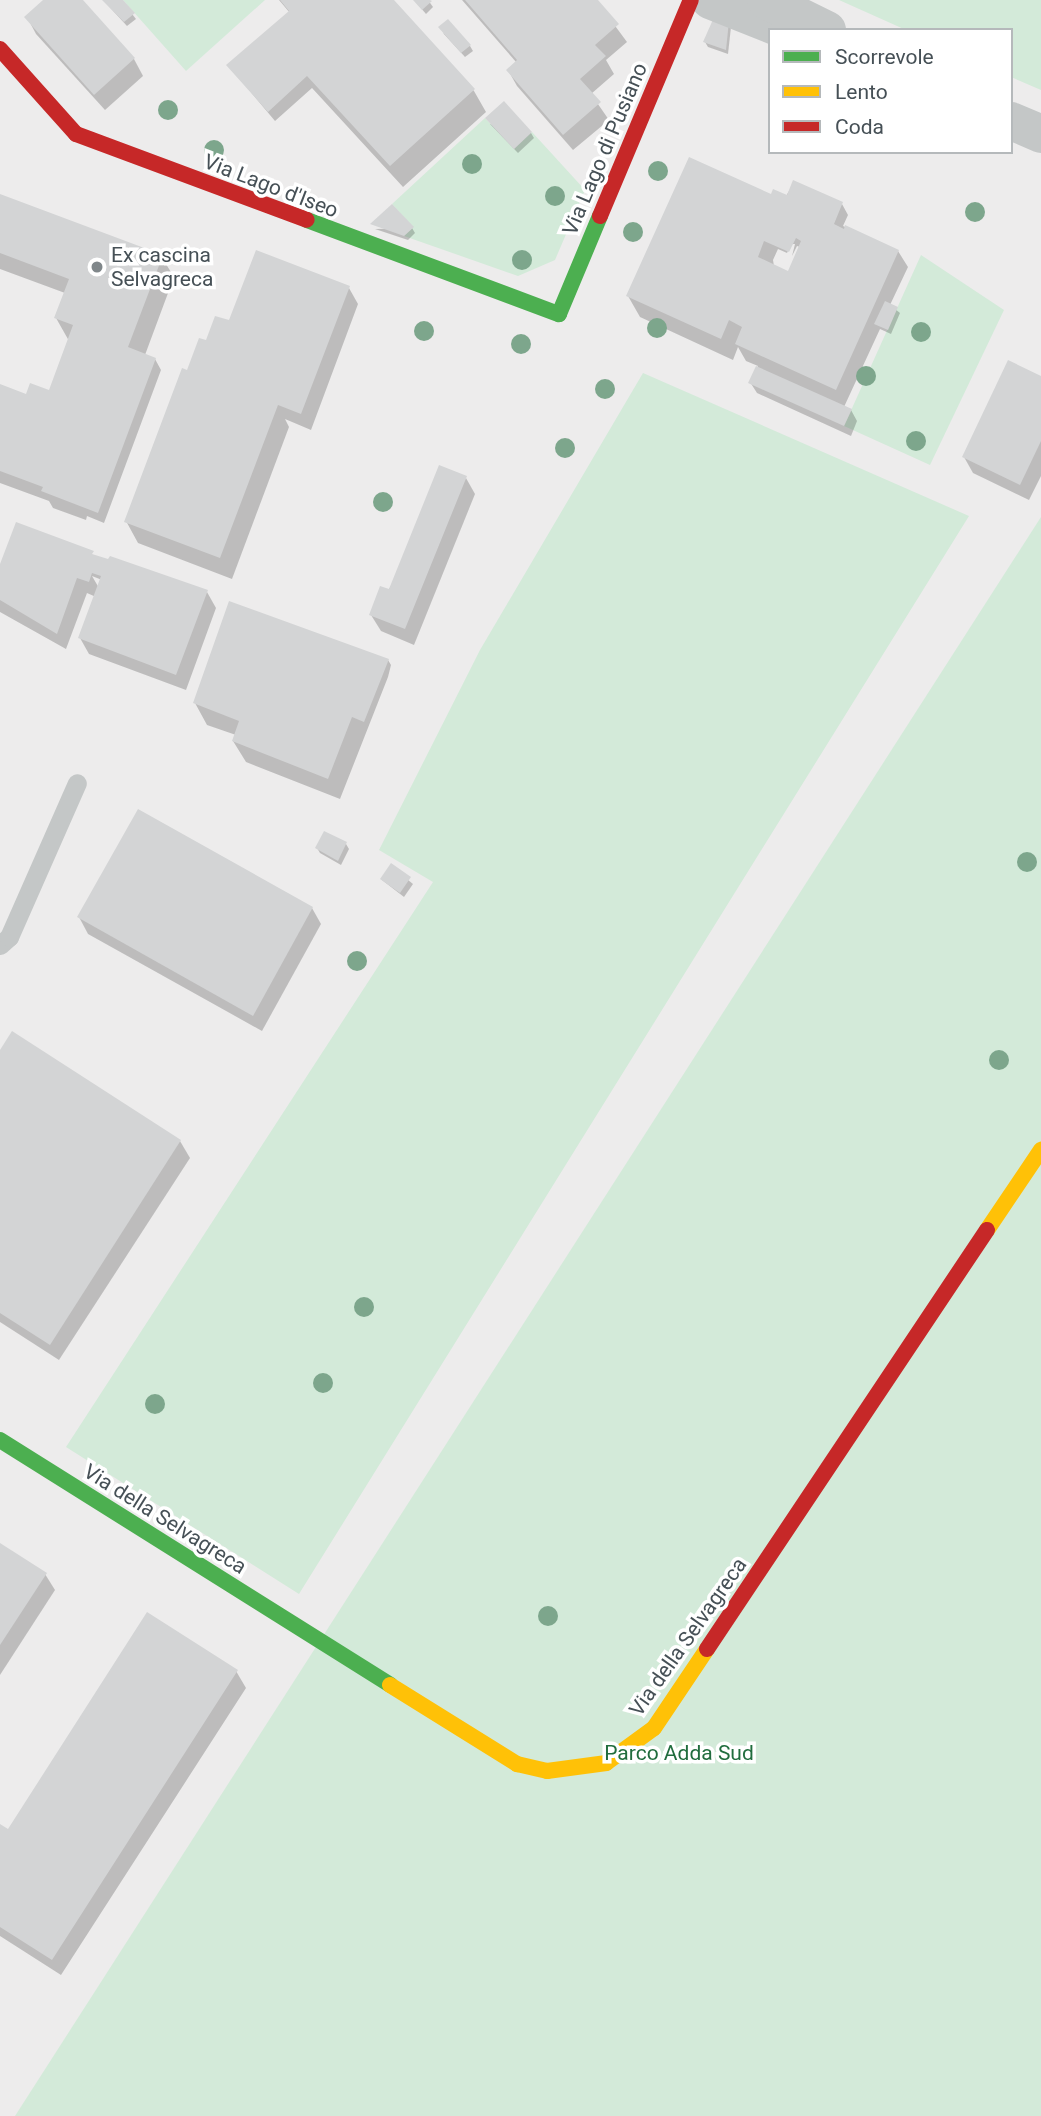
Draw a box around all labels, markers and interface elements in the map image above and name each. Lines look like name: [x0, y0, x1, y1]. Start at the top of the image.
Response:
legend: [768, 28, 1013, 154]
text: Scorrevole: [835, 45, 934, 69]
street label: Via Lago di Pusiano: [557, 59, 653, 239]
text: Lento: [835, 80, 888, 104]
text: Coda: [835, 115, 884, 139]
street label: Via Lago d'Iseo: [200, 149, 342, 223]
place label: Ex cascina Selvagreca: [111, 242, 213, 292]
marker: Ex cascina Selvagreca: [89, 259, 105, 275]
street label: Via della Selvagreca: [79, 1459, 251, 1579]
street label: Via della Selvagreca: [624, 1553, 752, 1721]
park label: Parco Adda Sud: [604, 1740, 754, 1766]

